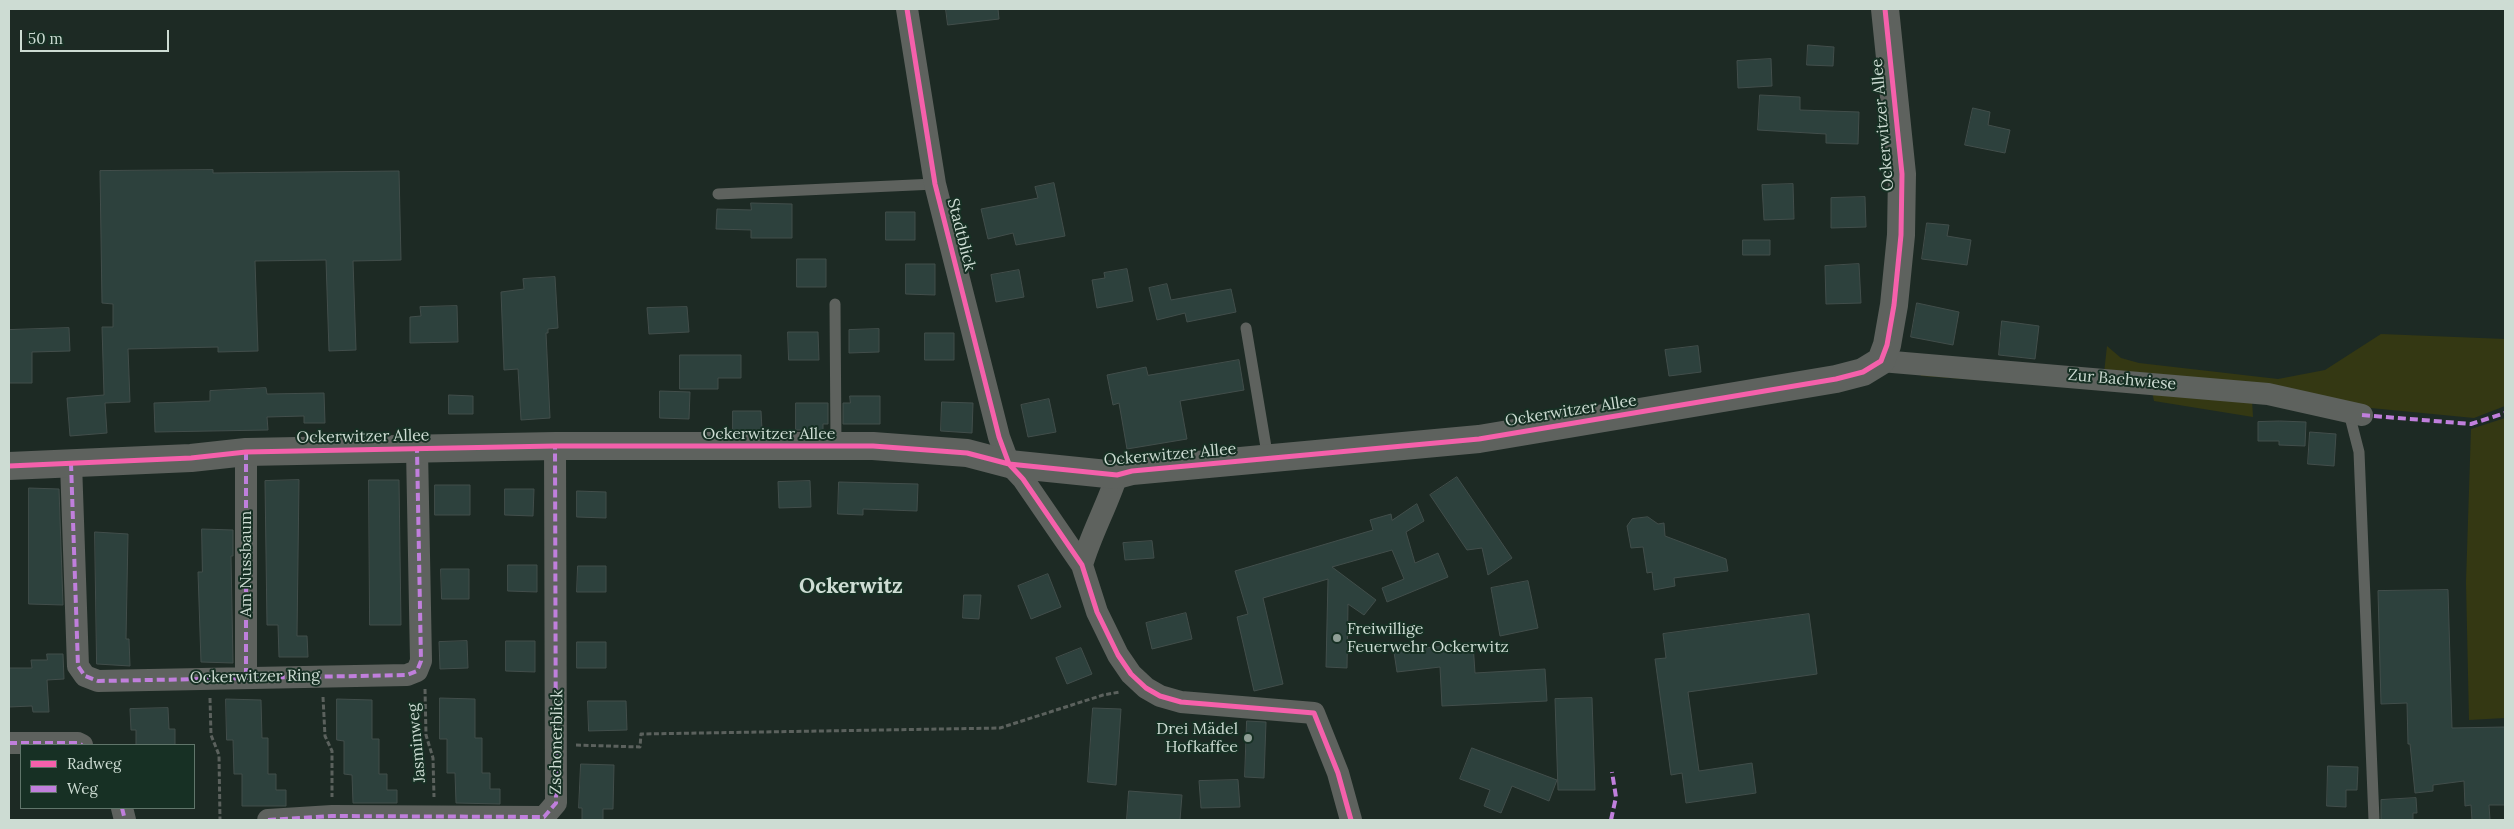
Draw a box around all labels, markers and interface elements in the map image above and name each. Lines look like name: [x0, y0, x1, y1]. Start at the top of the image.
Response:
scale bar: [22, 20, 171, 52]
text: 50 m: [28, 29, 63, 48]
street label: Ockerwitzer Allee: [1868, 58, 1898, 192]
street label: Stadtblick: [943, 197, 979, 273]
street label: Zur Bachwiese: [2067, 366, 2177, 394]
street label: Ockerwitzer Allee: [1504, 391, 1638, 431]
street label: Ockerwitzer Allee: [703, 424, 835, 444]
street label: Ockerwitzer Allee: [296, 426, 430, 448]
street label: Ockerwitzer Allee: [1103, 440, 1237, 470]
street label: Am Nussbaum: [236, 511, 256, 617]
district label: Ockerwitz: [799, 574, 903, 600]
place label: Freiwillige Feuerwehr Ockerwitz: [1347, 619, 1509, 657]
marker: Freiwillige Feuerwehr Ockerwitz: [1331, 632, 1343, 644]
street label: Ockerwitzer Ring: [190, 666, 320, 688]
street label: Zschonerblick: [546, 689, 568, 795]
street label: Jasminweg: [404, 702, 430, 784]
place label: Drei Mädel Hofkaffee: [1156, 719, 1238, 757]
marker: Drei Mädel Hofkaffee: [1242, 732, 1254, 744]
legend: [20, 744, 195, 809]
text: Radweg: [67, 754, 121, 773]
text: Weg: [67, 779, 98, 798]

